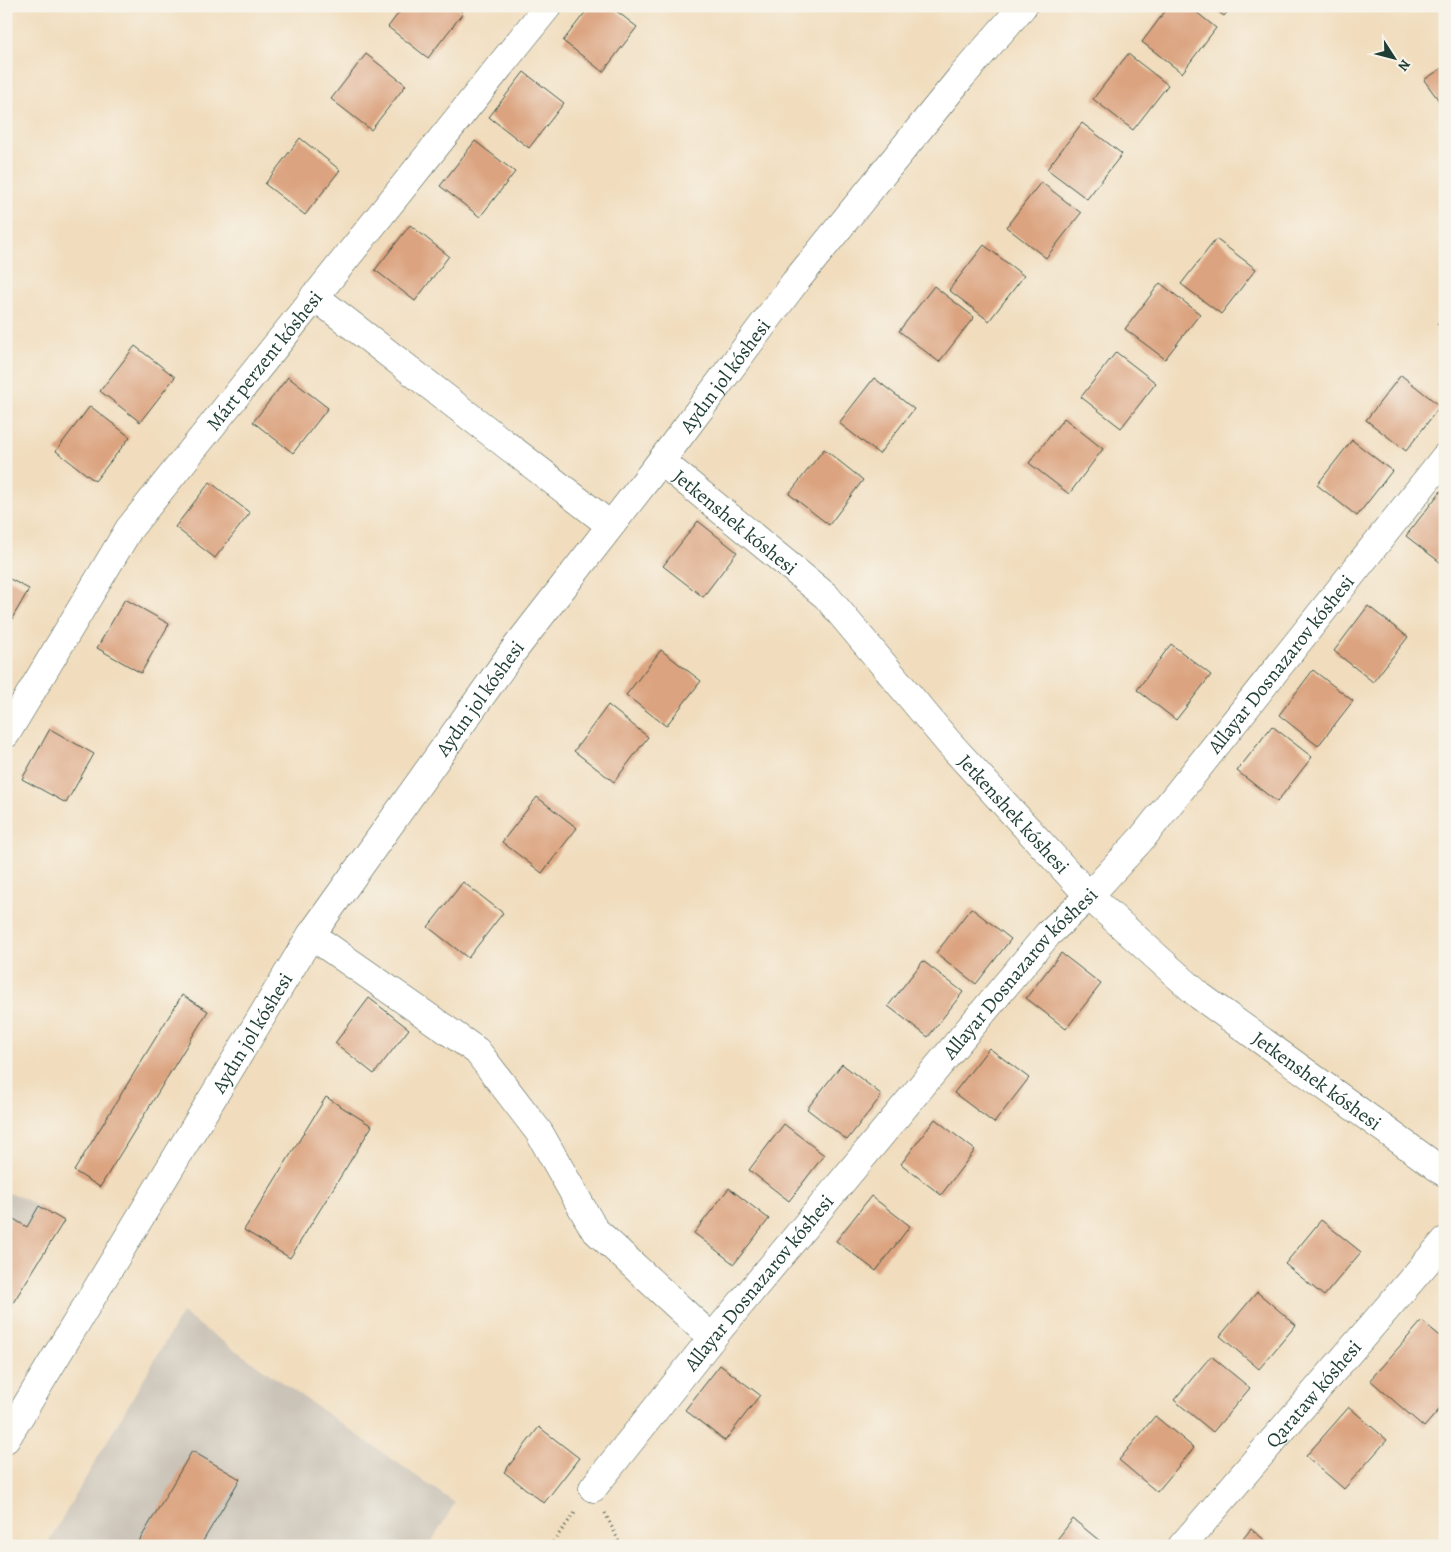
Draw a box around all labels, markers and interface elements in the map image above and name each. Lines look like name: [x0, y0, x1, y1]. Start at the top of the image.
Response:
north arrow: [1368, 32, 1418, 82]
text: N: [1393, 56, 1415, 75]
street label: Márt perzent kóshesi: [200, 285, 328, 436]
street label: Aydın jol kóshesi: [673, 313, 776, 439]
street label: Jetkenshek kóshesi: [667, 463, 803, 581]
street label: Allayar Dosnazarov kóshesi: [1201, 569, 1360, 760]
street label: Aydın jol kóshesi: [429, 635, 530, 762]
street label: Jetkenshek kóshesi: [952, 748, 1076, 880]
street label: Allayar Dosnazarov kóshesi: [936, 882, 1104, 1065]
street label: Aydın jol kóshesi: [205, 967, 299, 1099]
street label: Jetkenshek kóshesi: [1247, 1025, 1387, 1136]
street label: Allayar Dosnazarov kóshesi: [677, 1188, 840, 1377]
street label: Qarataw kóshesi: [1259, 1334, 1367, 1454]

